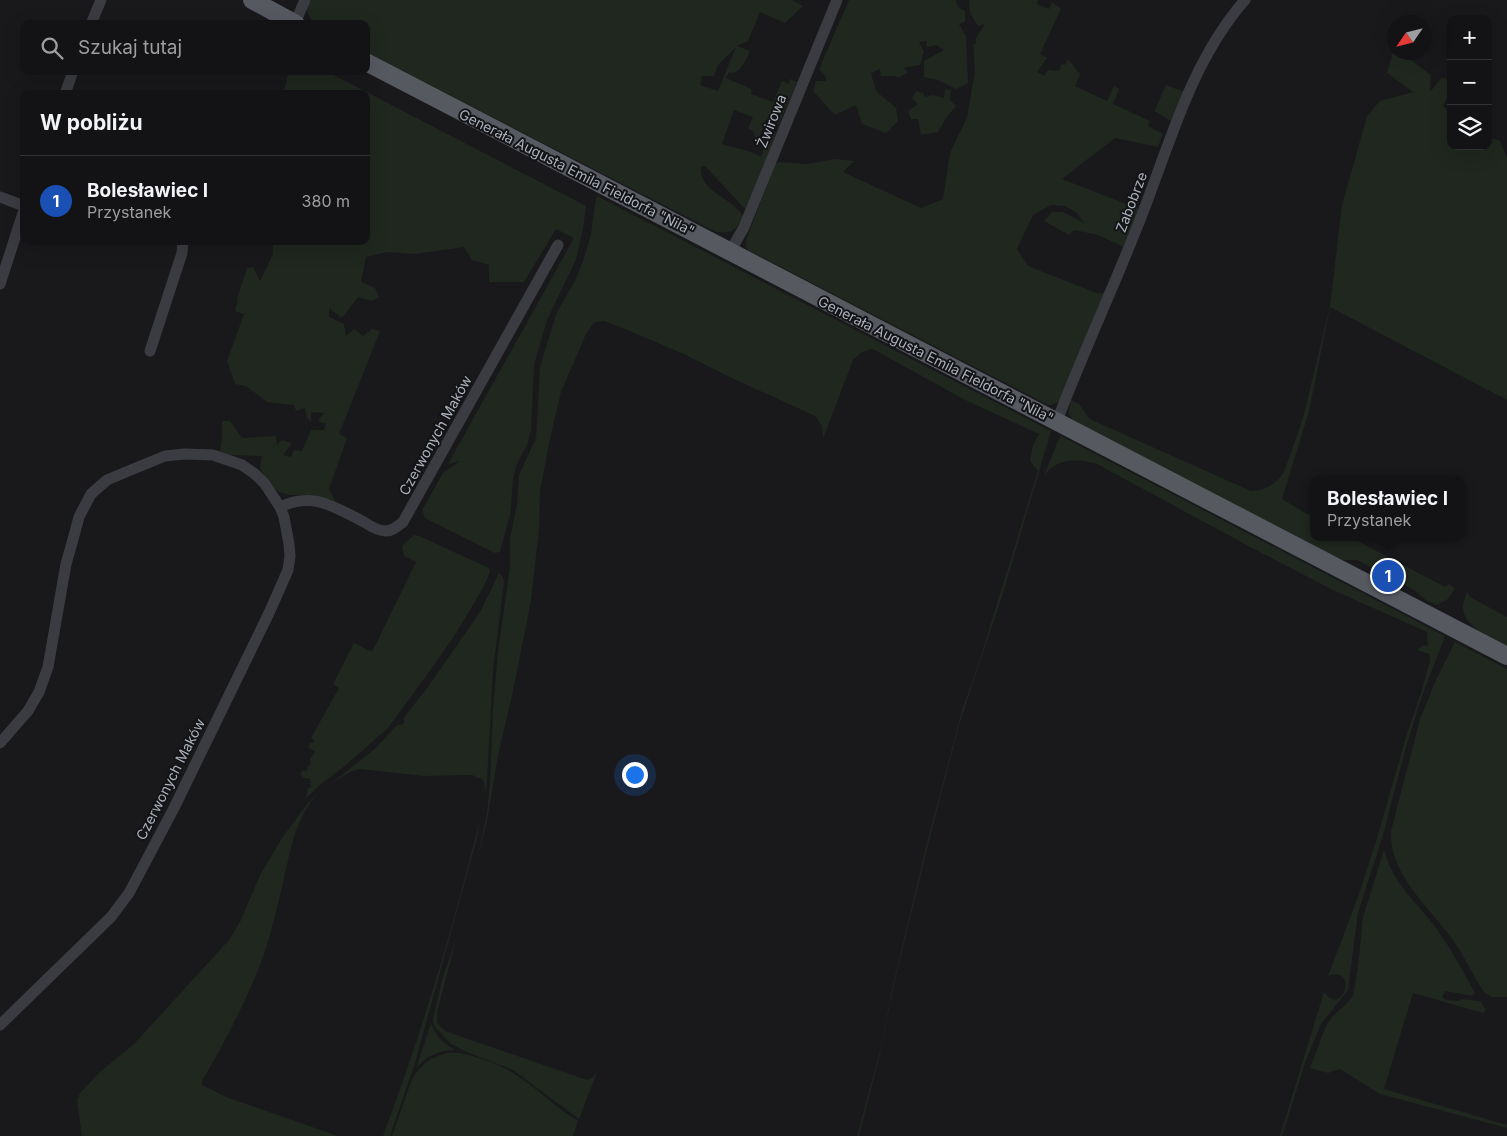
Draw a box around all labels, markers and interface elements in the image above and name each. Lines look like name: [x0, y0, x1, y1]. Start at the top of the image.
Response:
north arrow: [1387, 15, 1432, 60]
map controls: [1447, 15, 1492, 150]
button: +: [1447, 15, 1492, 60]
search box: [20, 20, 370, 75]
icon: search: [38, 34, 66, 62]
text: Szukaj tutaj: [78, 36, 182, 59]
button: −: [1447, 60, 1492, 105]
street label: Żwirowa: [753, 92, 789, 150]
street label: Generała Augusta Emila Fieldorfa "Nila": [456, 105, 698, 239]
button: layers: [1447, 105, 1492, 150]
text: W pobliżu: [40, 110, 143, 135]
street label: Zabobrze: [1112, 169, 1150, 235]
text: Bolesławiec I: [87, 179, 208, 202]
text: 1: [53, 191, 59, 211]
text: 380 m: [302, 191, 350, 211]
text: Przystanek: [87, 202, 171, 222]
street label: Generała Augusta Emila Fieldorfa "Nila": [815, 292, 1057, 426]
street label: Czerwonych Maków: [395, 372, 475, 498]
popup: [1310, 476, 1465, 541]
text: Bolesławiec I: [1327, 487, 1448, 510]
text: Przystanek: [1327, 510, 1411, 530]
pin: 1: [1372, 557, 1404, 595]
street label: Czerwonych Maków: [132, 715, 208, 843]
your location: [622, 762, 648, 788]

